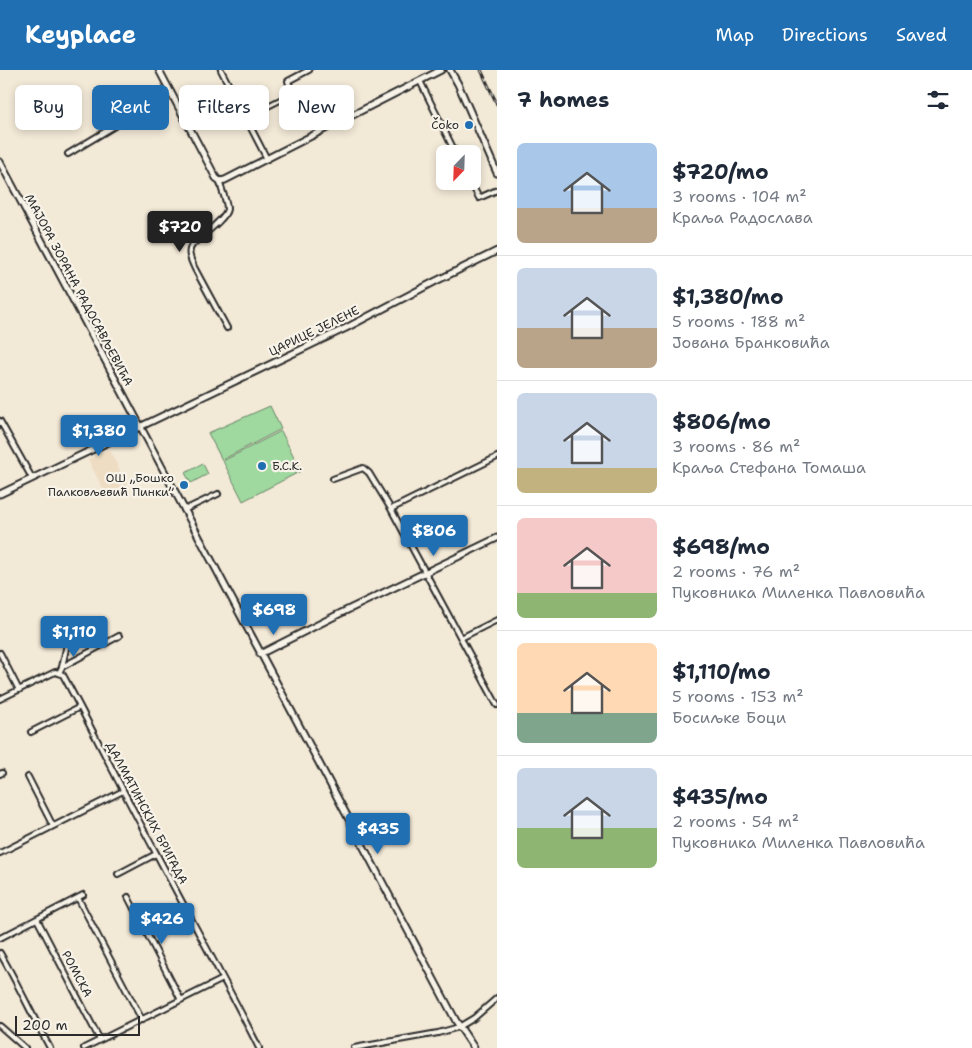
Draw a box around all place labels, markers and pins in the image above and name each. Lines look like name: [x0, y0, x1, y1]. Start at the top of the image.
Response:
place label: Čoko: [431, 117, 459, 133]
marker: Čoko: [463, 119, 475, 131]
pin: $720: [150, 210, 210, 253]
pin: $1,380: [58, 414, 140, 457]
place label: Б.С.К.: [272, 458, 302, 474]
marker: Б.С.К.: [256, 460, 268, 472]
place label: ОШ „Бошко Палковљевић Пинки”: [48, 470, 174, 500]
marker: ОШ „Бошко Палковљевић Пинки”: [178, 479, 190, 491]
pin: $806: [404, 514, 464, 557]
pin: $698: [244, 594, 304, 636]
pin: $1,110: [33, 616, 115, 658]
pin: $435: [348, 812, 408, 855]
pin: $426: [132, 902, 192, 945]

